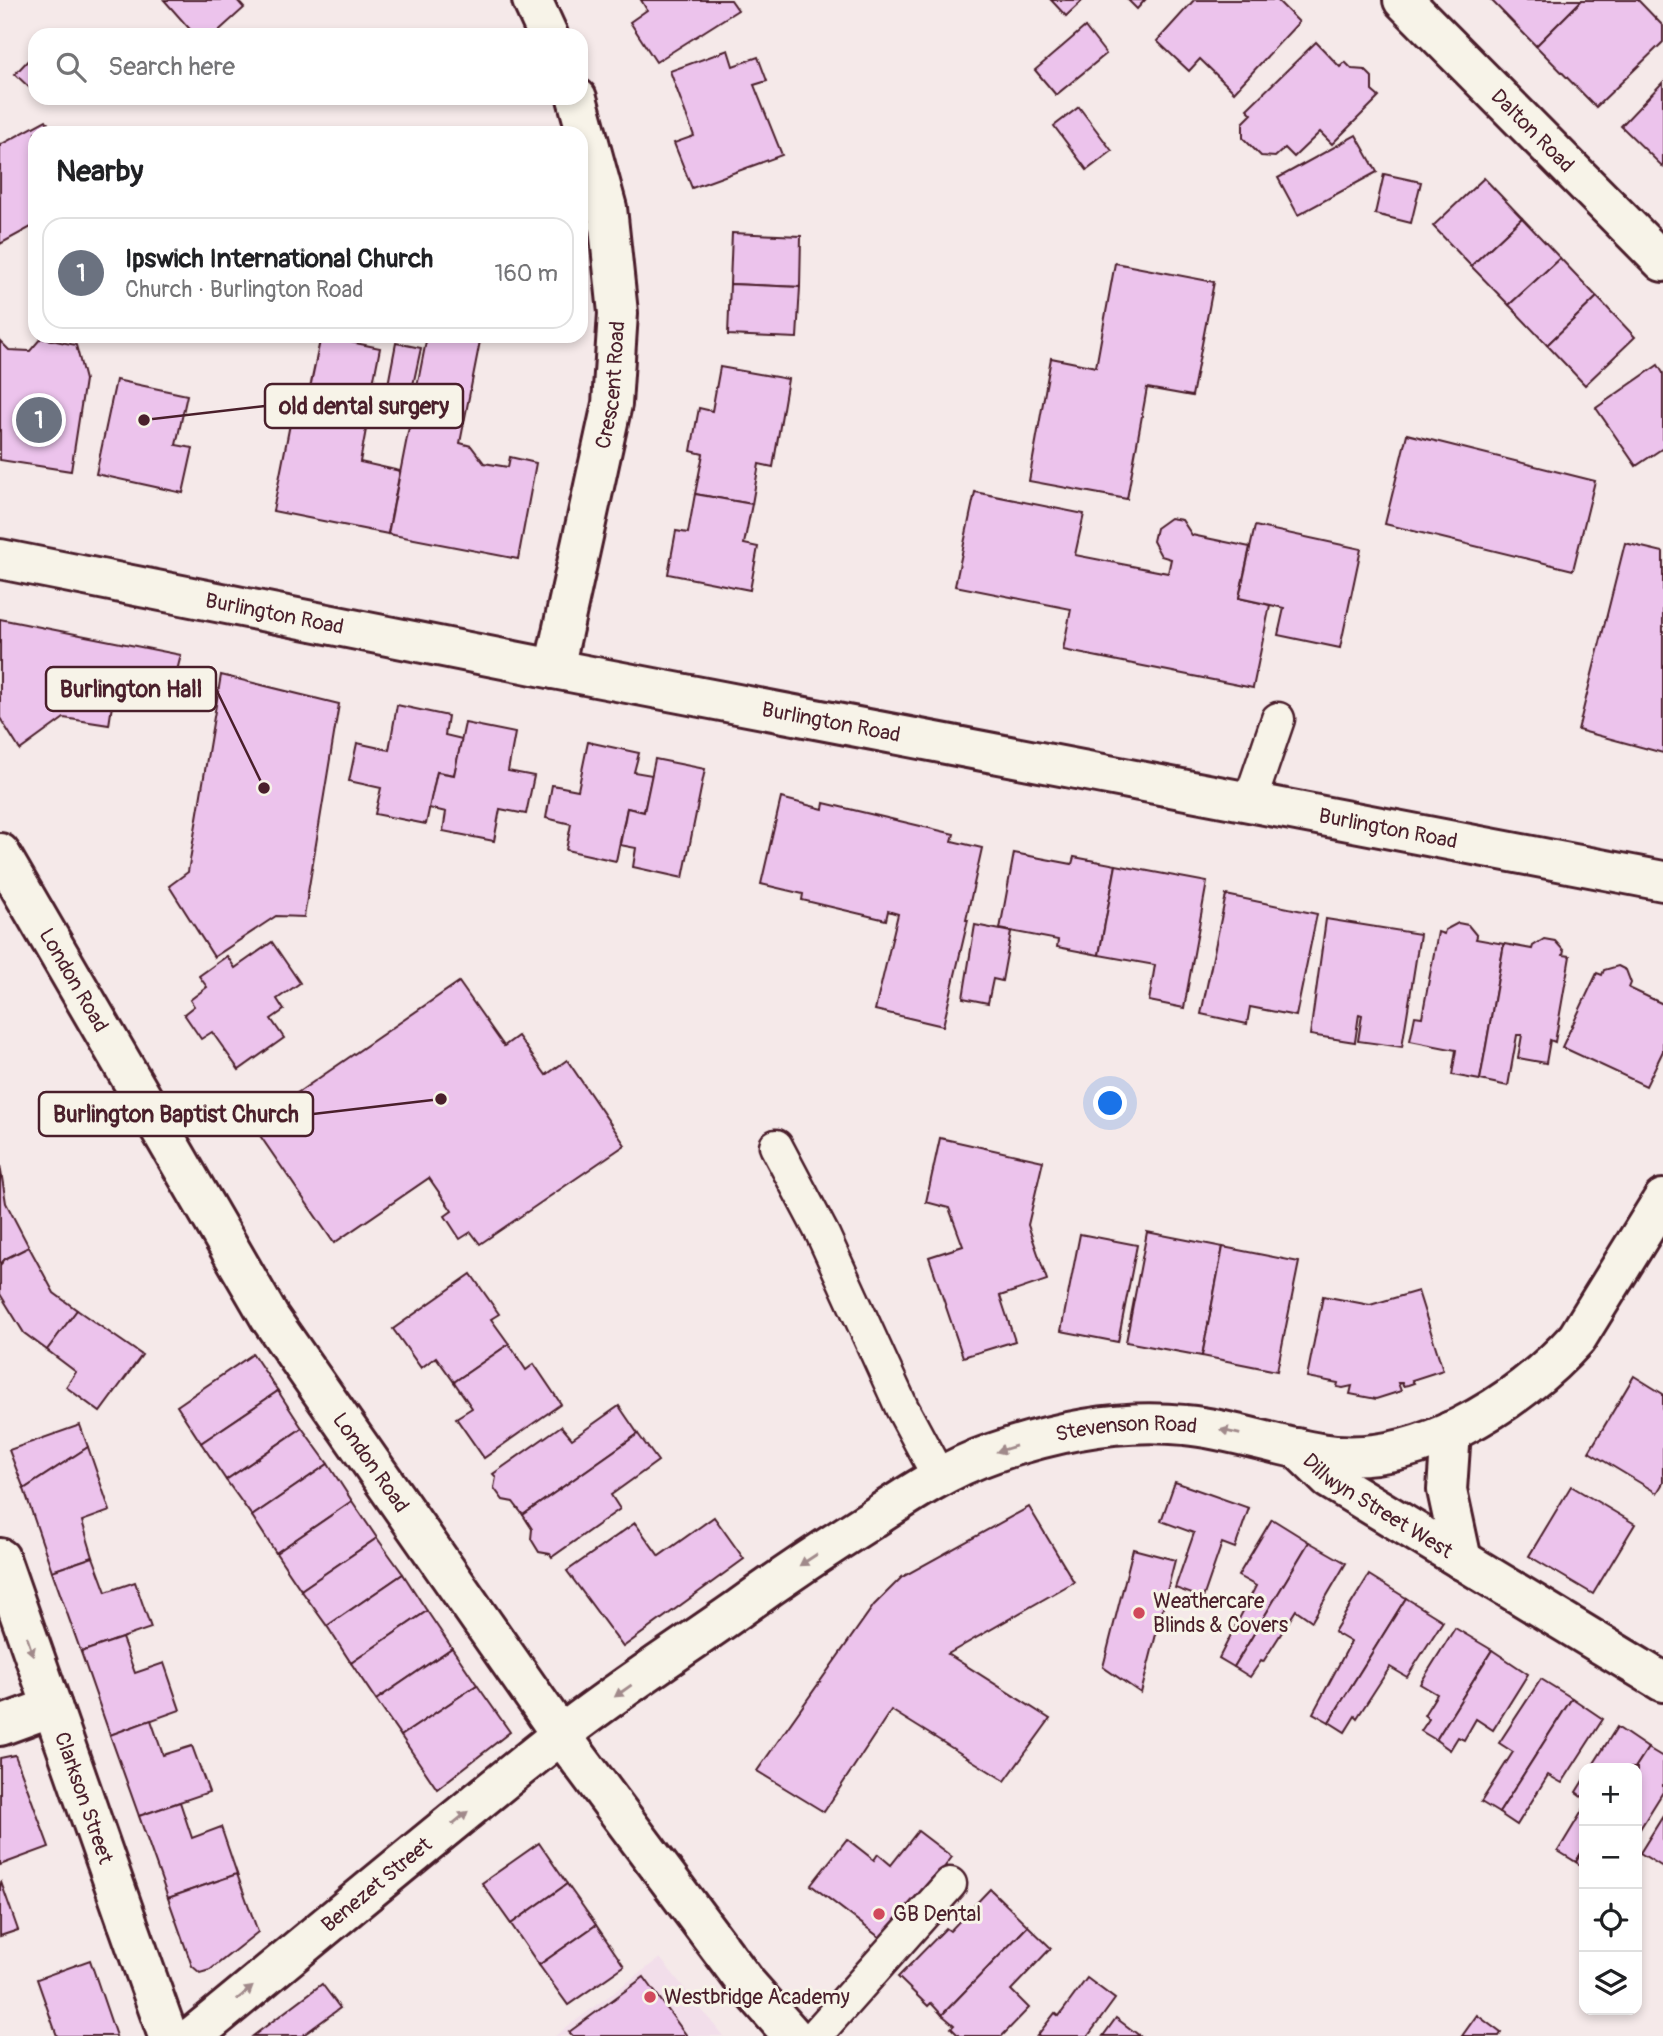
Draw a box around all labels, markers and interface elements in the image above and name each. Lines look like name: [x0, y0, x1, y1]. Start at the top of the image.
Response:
search box: [28, 28, 588, 105]
icon: search: [52, 48, 90, 86]
text: Search here: [108, 51, 235, 83]
street label: Dalton Road: [1485, 83, 1580, 179]
text: Nearby: [56, 153, 143, 190]
text: Ipswich International Church: [125, 243, 433, 275]
text: 1: [77, 259, 86, 288]
text: 160 m: [494, 259, 558, 288]
text: Church · Burlington Road: [125, 275, 363, 304]
street label: Crescent Road: [590, 320, 631, 452]
callout: old dental surgery: [265, 384, 463, 428]
text: old dental surgery: [278, 392, 449, 421]
pin: 1: [16, 394, 62, 446]
street label: Burlington Road: [203, 587, 346, 641]
callout: Burlington Hall: [46, 667, 216, 711]
text: Burlington Hall: [60, 675, 202, 704]
street label: Burlington Road: [760, 696, 903, 749]
street label: Burlington Road: [1316, 802, 1460, 855]
street label: London Road: [33, 924, 114, 1037]
your location: [1093, 1086, 1127, 1120]
callout: Burlington Baptist Church: [39, 1092, 313, 1136]
text: Burlington Baptist Church: [53, 1100, 299, 1129]
street label: London Road: [326, 1408, 415, 1518]
street label: Stevenson Road: [1053, 1410, 1199, 1448]
one-way arrow: [1219, 1427, 1241, 1438]
one-way arrow: [995, 1444, 1016, 1455]
street label: Dillwyn Street West: [1297, 1448, 1458, 1565]
one-way arrow: [799, 1553, 818, 1566]
place label: Weathercare Blinds & Covers: [1153, 1588, 1289, 1639]
marker: Weathercare Blinds & Covers: [1131, 1605, 1147, 1621]
one-way arrow: [25, 1635, 36, 1656]
one-way arrow: [614, 1684, 632, 1698]
street label: Clarkson Street: [48, 1728, 119, 1868]
map controls: [1579, 1763, 1642, 2015]
button: +: [1579, 1763, 1642, 1826]
one-way arrow: [451, 1811, 468, 1826]
button: −: [1579, 1826, 1642, 1889]
street label: Benezet Street: [316, 1831, 438, 1938]
button: locate: [1579, 1889, 1642, 1952]
place label: GB Dental: [893, 1901, 981, 1928]
marker: GB Dental: [871, 1906, 887, 1922]
button: layers: [1579, 1952, 1642, 2015]
place label: Westbridge Academy: [664, 1984, 850, 2011]
one-way arrow: [237, 1986, 254, 2001]
marker: Westbridge Academy: [642, 1989, 658, 2005]

